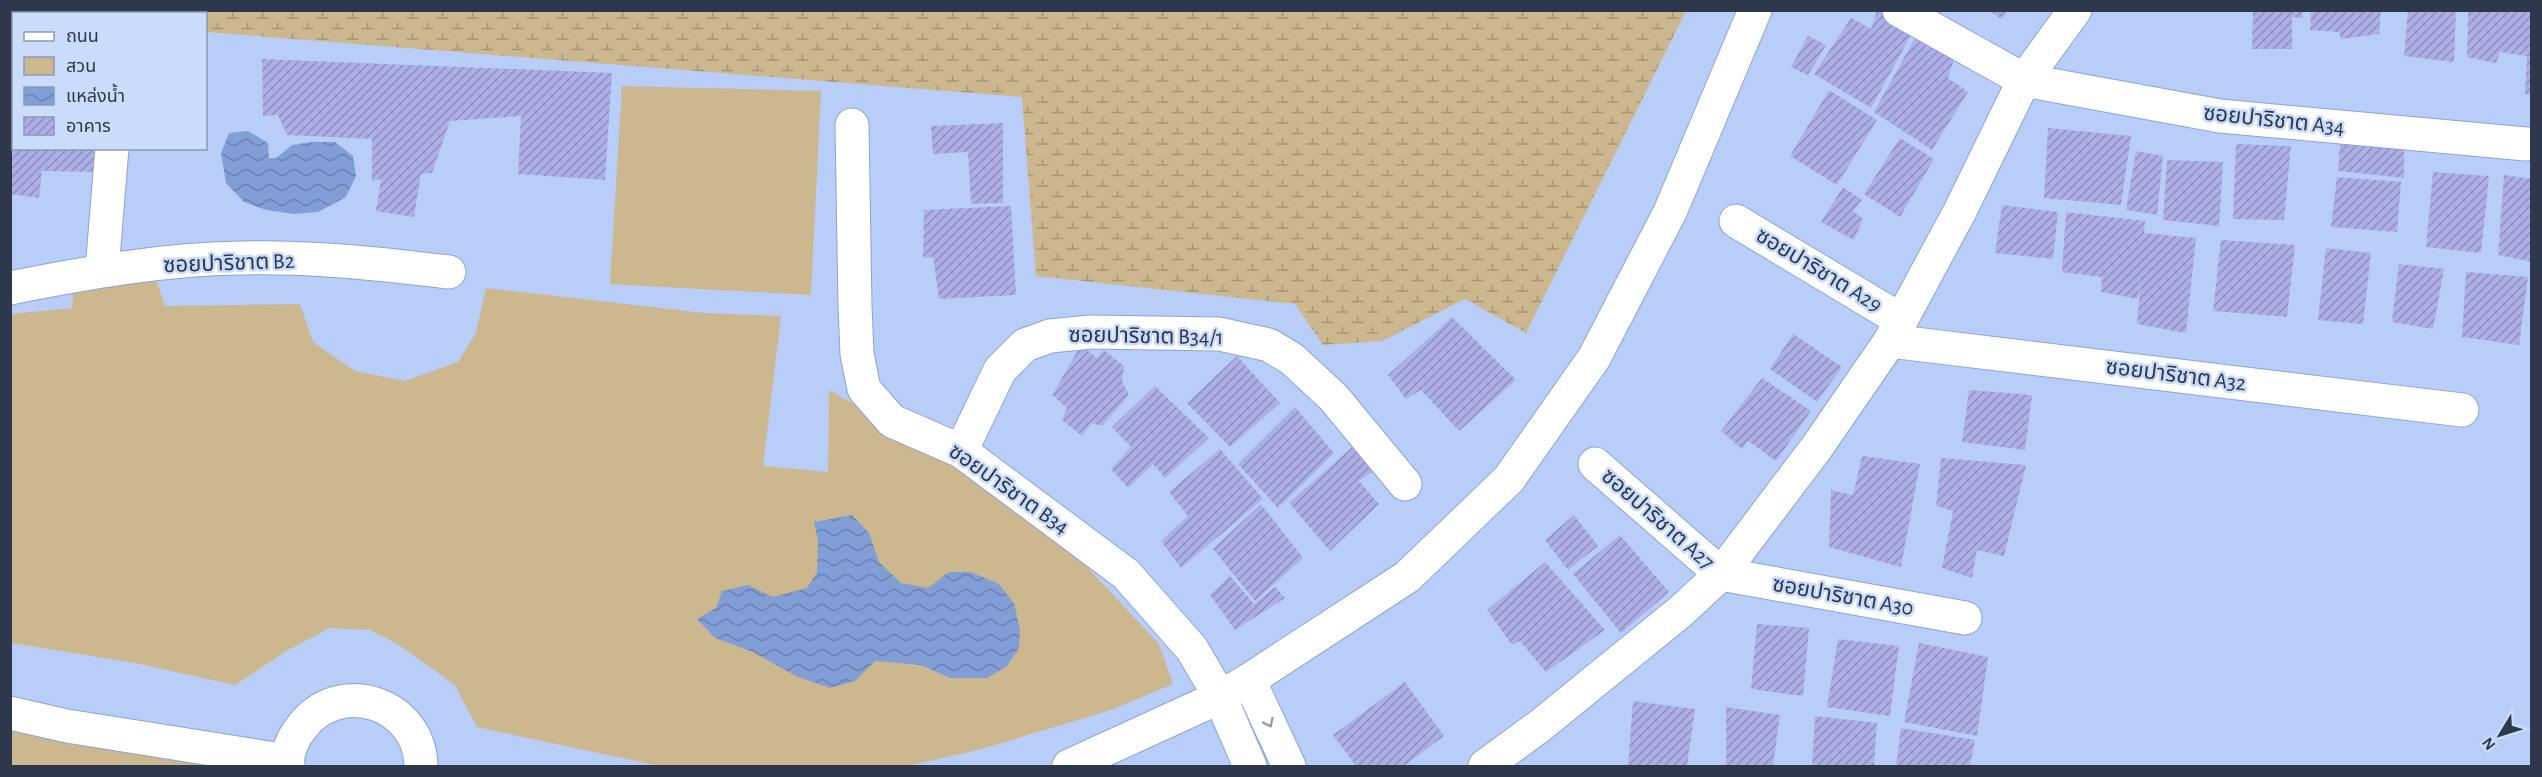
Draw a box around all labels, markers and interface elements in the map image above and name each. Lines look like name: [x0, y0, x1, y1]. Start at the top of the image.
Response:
legend: [12, 12, 207, 150]
text: ถนน: [66, 28, 99, 46]
text: สวน: [66, 58, 96, 76]
text: แหล่งน้ำ: [66, 83, 125, 106]
street label: ซอยปาริชาต A34: [2202, 102, 2346, 138]
text: อาคาร: [66, 118, 111, 136]
street label: ซอยปาริชาต A29: [1752, 224, 1886, 316]
street label: ซอยปาริชาต B2: [163, 250, 295, 276]
street label: ซอยปาริชาต B34/1: [1068, 324, 1224, 348]
street label: ซอยปาริชาต A32: [2105, 355, 2247, 395]
street label: ซอยปาริชาต B34: [945, 440, 1073, 538]
street label: ซอยปาริชาต A27: [1597, 464, 1719, 574]
street label: ซอยปาริชาต A30: [1771, 573, 1915, 619]
north arrow: [2470, 705, 2530, 765]
one-way arrow: [1262, 717, 1274, 728]
text: N: [2479, 734, 2499, 753]

